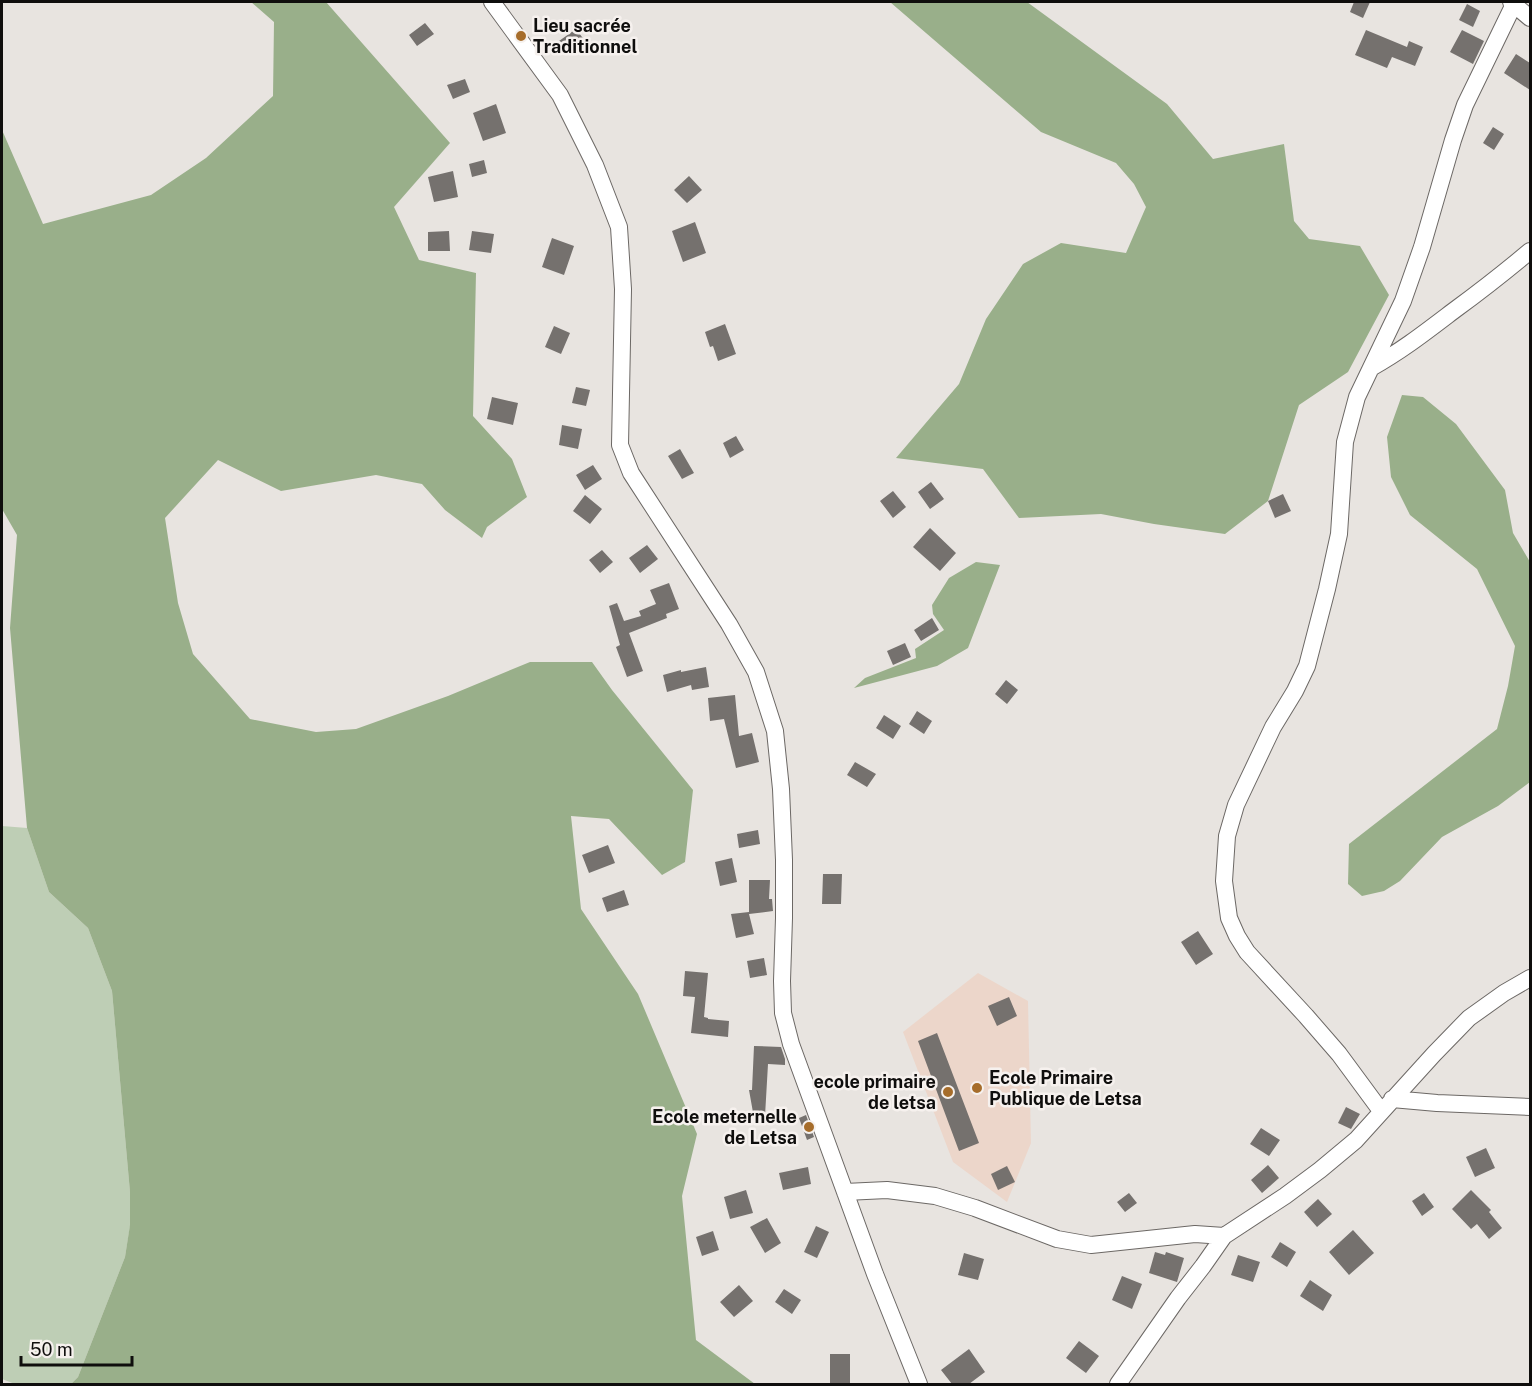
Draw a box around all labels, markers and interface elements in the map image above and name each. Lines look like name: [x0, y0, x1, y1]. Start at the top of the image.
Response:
place label: Lieu sacrée Traditionnel: [533, 15, 637, 57]
marker: Lieu sacrée Traditionnel: [514, 29, 528, 43]
place label: Ecole Primaire Publique de Letsa: [989, 1067, 1142, 1109]
place label: ecole primaire de letsa: [814, 1071, 936, 1113]
marker: Ecole Primaire Publique de Letsa: [970, 1081, 984, 1095]
marker: ecole primaire de letsa: [941, 1085, 955, 1099]
place label: Ecole meternelle de Letsa: [652, 1106, 797, 1148]
marker: Ecole meternelle de Letsa: [802, 1120, 816, 1134]
scale bar: [21, 1329, 132, 1367]
text: 50 m: [30, 1339, 73, 1360]

